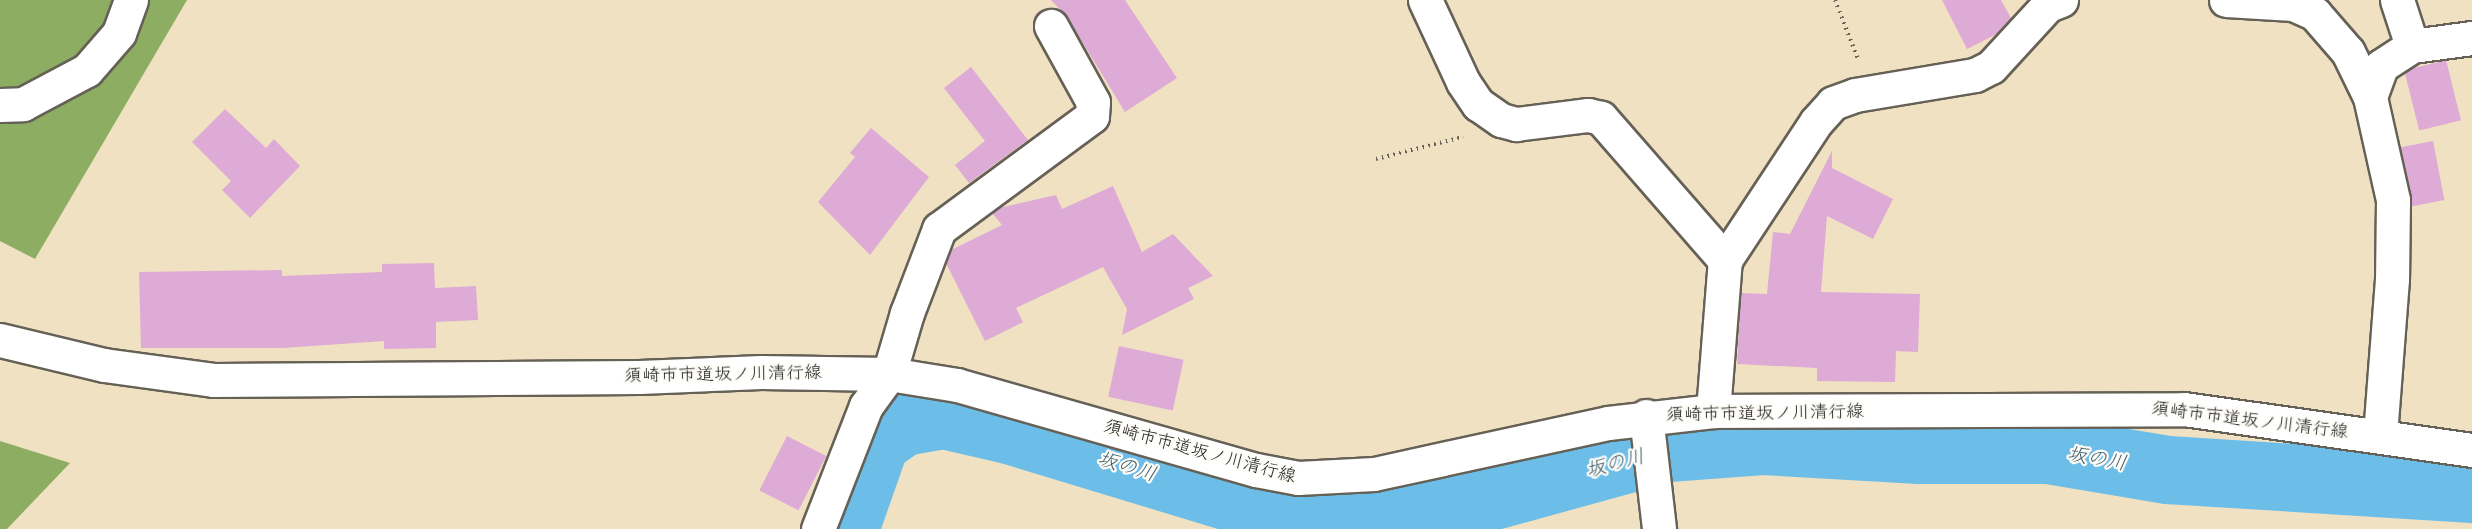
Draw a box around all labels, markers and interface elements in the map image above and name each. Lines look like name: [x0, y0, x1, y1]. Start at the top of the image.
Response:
street label: 須崎市市道坂ノ川清行線: [624, 361, 822, 387]
street label: 須崎市市道坂ノ川清行線: [2150, 397, 2350, 443]
street label: 須崎市市道坂ノ川清行線: [1666, 400, 1864, 426]
street label: 須崎市市道坂ノ川清行線: [1102, 415, 1298, 487]
water label: 坂の川: [2065, 441, 2129, 475]
water label: 坂の川: [1583, 444, 1647, 482]
water label: 坂の川: [1095, 446, 1159, 486]

